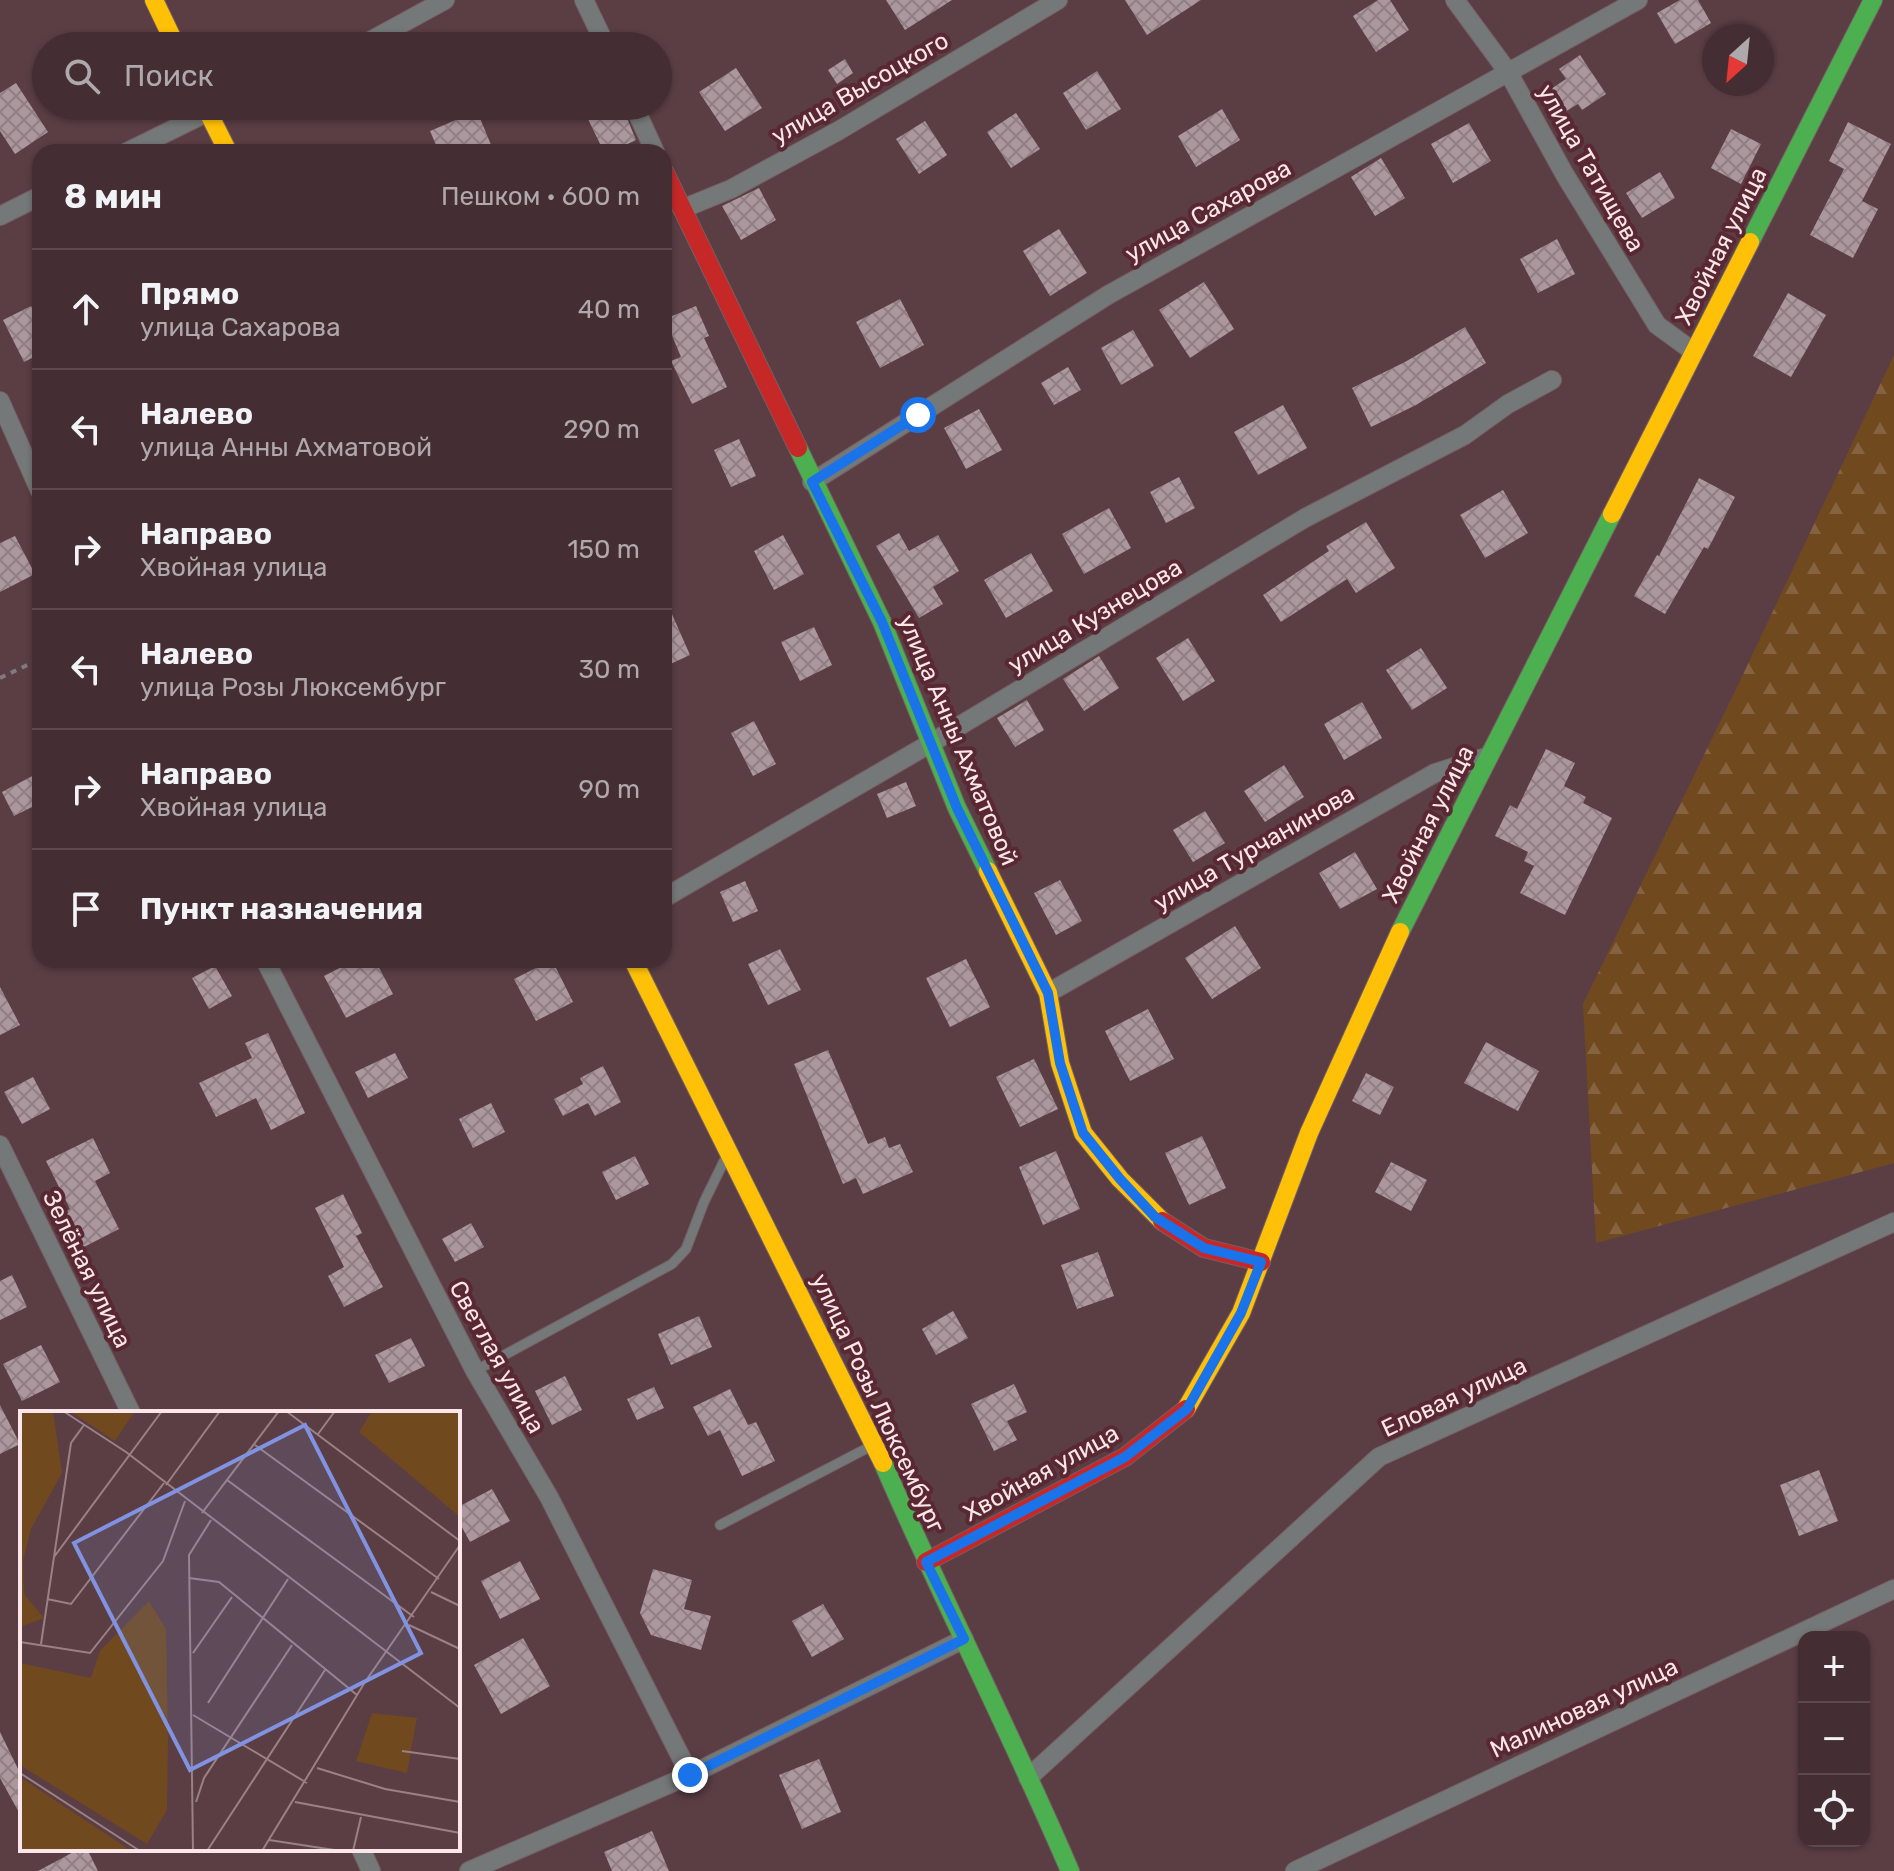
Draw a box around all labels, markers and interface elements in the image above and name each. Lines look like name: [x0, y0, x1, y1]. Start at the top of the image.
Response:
north arrow: [1702, 24, 1774, 96]
street label: улица Высоцкого: [767, 26, 953, 150]
search box: [32, 32, 672, 120]
icon: search: [60, 54, 104, 98]
text: Поиск: [124, 58, 214, 94]
street label: улица Татищева: [1532, 79, 1650, 257]
street label: улица Сахарова: [1120, 154, 1296, 268]
street label: Хвойная улица: [1669, 163, 1773, 329]
text: 8 мин: [64, 176, 162, 217]
text: Пешком · 600 m: [441, 181, 640, 212]
text: Прямо: [140, 276, 239, 312]
icon: ahead: [64, 287, 108, 331]
text: 40 m: [578, 294, 640, 325]
text: улица Сахарова: [140, 312, 341, 343]
text: Налево: [140, 396, 253, 432]
route start: [900, 397, 936, 433]
icon: left: [64, 407, 108, 451]
text: 290 m: [563, 414, 640, 445]
text: улица Анны Ахматовой: [140, 432, 432, 463]
text: Направо: [140, 516, 272, 552]
icon: right: [64, 527, 108, 571]
text: 150 m: [567, 534, 640, 565]
text: Хвойная улица: [140, 552, 327, 583]
street label: улица Кузнецова: [1003, 553, 1187, 679]
street label: улица Анны Ахматовой: [892, 610, 1024, 870]
text: Налево: [140, 636, 253, 672]
icon: left: [64, 647, 108, 691]
text: 30 m: [578, 654, 640, 685]
text: улица Розы Люксембург: [140, 672, 446, 703]
street label: Хвойная улица: [1376, 741, 1480, 907]
text: Направо: [140, 756, 272, 792]
icon: right: [64, 767, 108, 811]
text: 90 m: [579, 774, 640, 805]
street label: улица Турчанинова: [1149, 779, 1359, 917]
text: Хвойная улица: [140, 792, 327, 823]
icon: arrive: [64, 887, 108, 931]
text: Пункт назначения: [140, 891, 423, 927]
street label: Зелёная улица: [37, 1186, 137, 1352]
street label: улица Розы Люксембург: [806, 1269, 951, 1537]
street label: Светлая улица: [443, 1276, 551, 1438]
street label: Еловая улица: [1377, 1351, 1531, 1443]
inset map: [20, 1411, 460, 1851]
street label: Хвойная улица: [959, 1419, 1123, 1527]
map controls: [1798, 1631, 1870, 1847]
button: +: [1798, 1631, 1870, 1703]
street label: Малиновая улица: [1486, 1652, 1682, 1764]
button: −: [1798, 1703, 1870, 1775]
route end: [672, 1757, 708, 1793]
button: locate: [1798, 1775, 1870, 1847]

